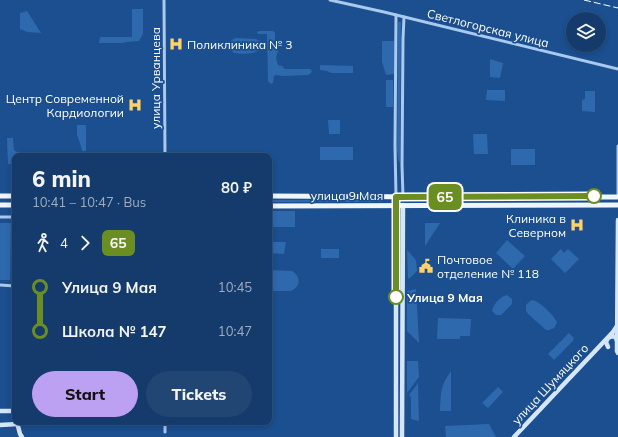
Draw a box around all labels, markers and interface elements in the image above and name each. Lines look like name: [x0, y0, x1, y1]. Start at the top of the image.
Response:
street label: Светлогорская улица: [425, 6, 551, 50]
map controls: [566, 12, 606, 52]
button: layers: [566, 12, 606, 52]
street label: улица Урванцева: [148, 27, 163, 129]
hospital icon: Поликлиника № 3: [168, 36, 184, 52]
place label: Поликлиника № 3: [187, 37, 292, 52]
place label: Центр Современной Кардиологии: [6, 91, 124, 120]
hospital icon: Центр Современной Кардиологии: [127, 97, 143, 113]
text: 6 min: [32, 165, 91, 193]
text: 80 ₽: [221, 178, 252, 197]
line badge: 65: [427, 184, 463, 210]
street label: улица 9 Мая: [311, 188, 383, 203]
text: 65: [437, 188, 453, 206]
unlabelled marker: [586, 188, 602, 204]
text: 10:41 – 10:47 · Bus: [32, 194, 146, 210]
place label: Клиника в Северном: [506, 211, 566, 240]
hospital icon: Клиника в Северном: [569, 217, 585, 233]
icon: walk: [32, 232, 54, 254]
icon: forward: [74, 232, 96, 254]
text: 65: [110, 234, 127, 252]
text: 4: [60, 235, 68, 251]
place label: Почтовое отделение № 118: [437, 252, 539, 281]
public building icon: Почтовое отделение № 118: [418, 258, 434, 274]
text: Улица 9 Мая: [62, 278, 157, 297]
text: 10:45: [218, 279, 252, 295]
marker: Улица 9 Мая: [388, 289, 404, 305]
place label: Улица 9 Мая: [406, 290, 483, 305]
text: Школа № 147: [62, 322, 167, 341]
text: 10:47: [218, 323, 252, 339]
street label: улица Шумяцкого: [509, 340, 591, 428]
button: Start: [32, 371, 138, 417]
button: Tickets: [146, 371, 252, 417]

